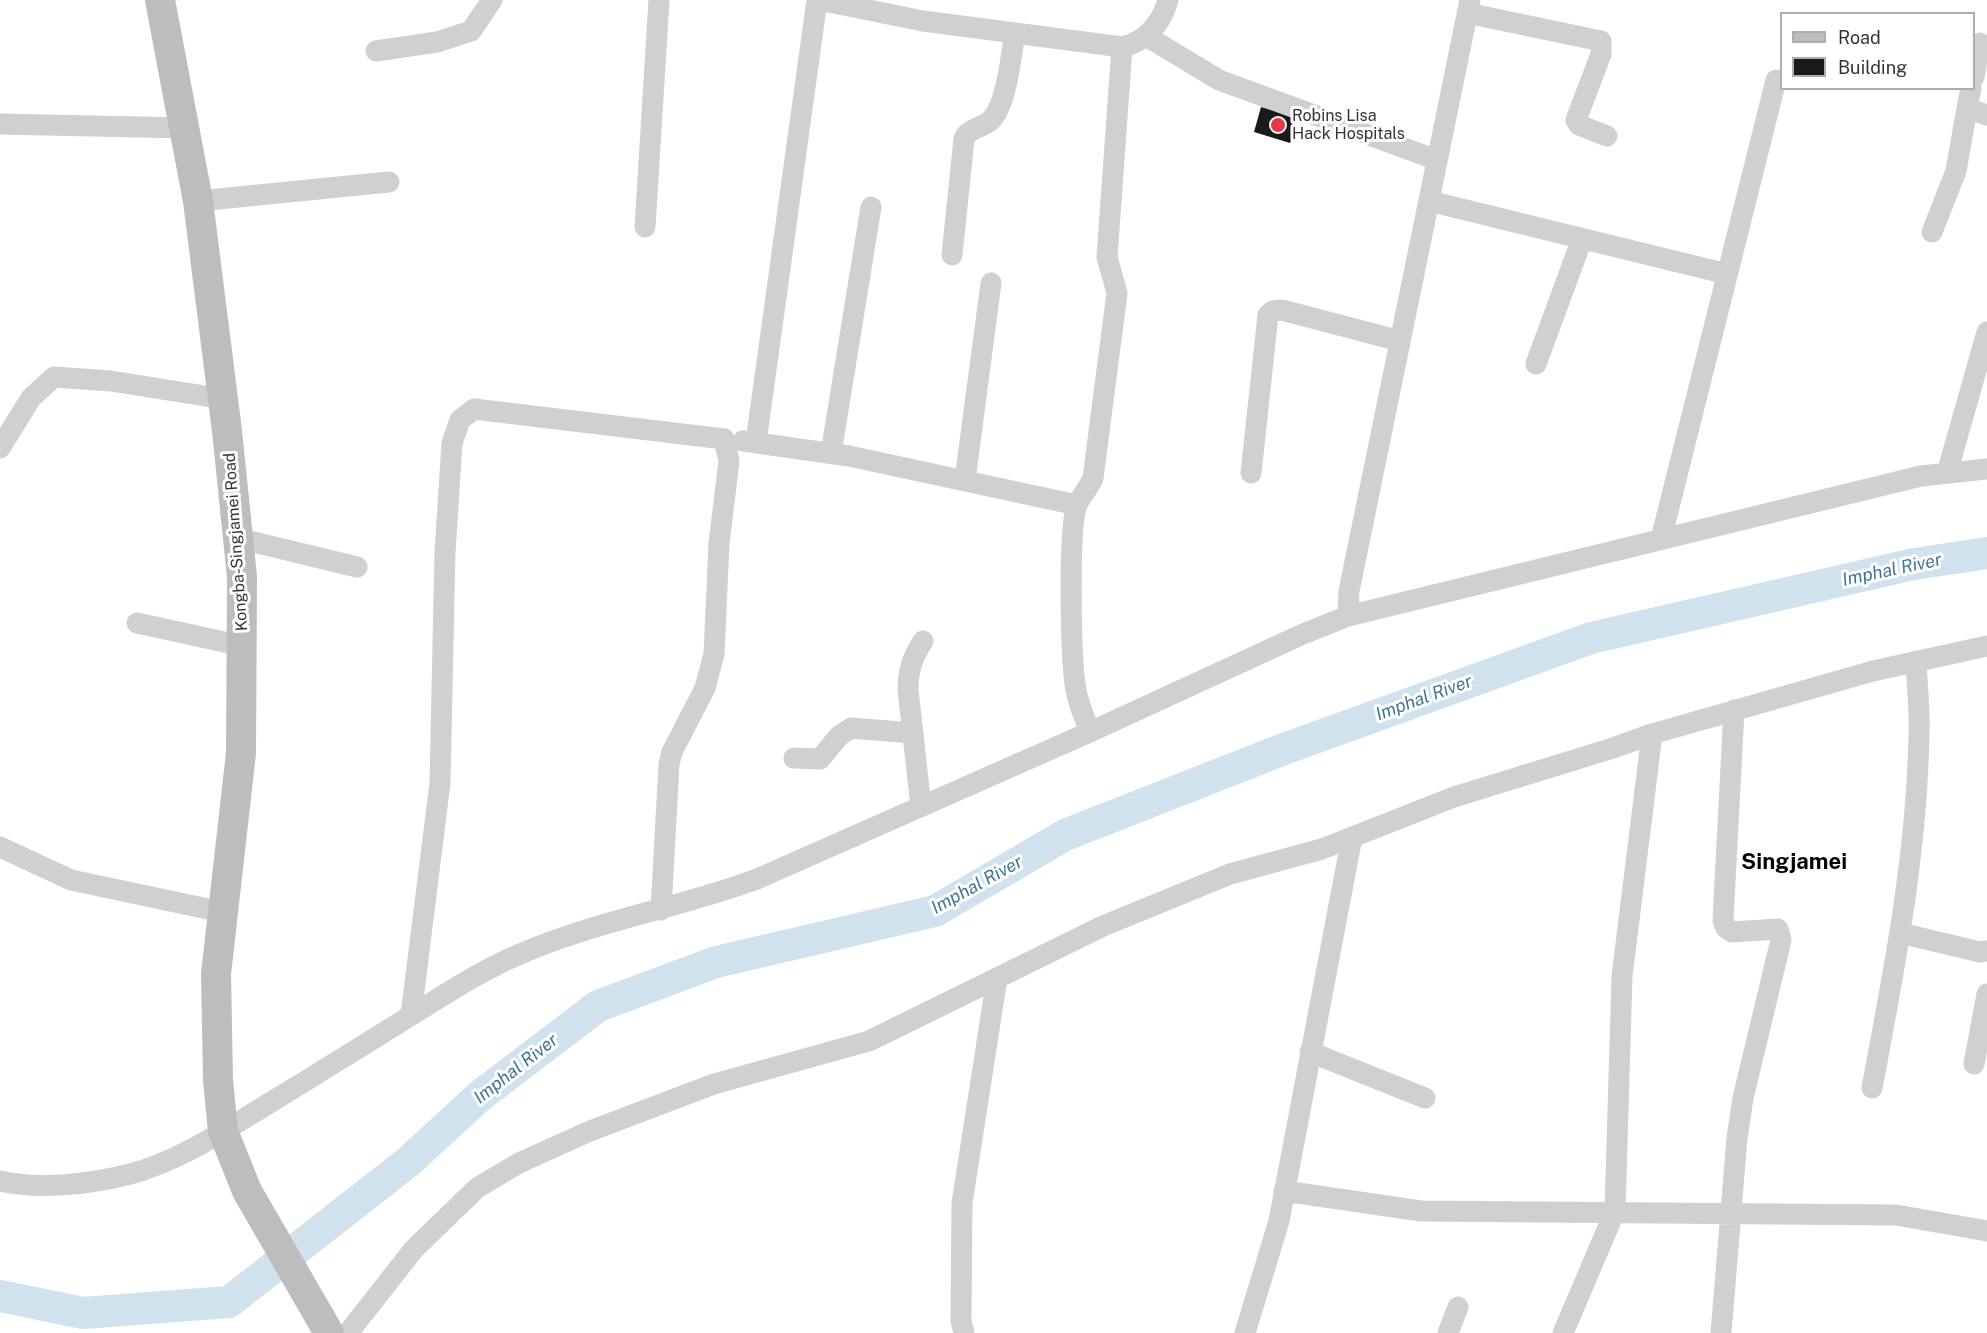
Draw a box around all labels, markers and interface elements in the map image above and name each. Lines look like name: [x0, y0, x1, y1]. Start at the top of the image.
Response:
legend: [1780, 12, 1975, 90]
text: Road: [1838, 27, 1881, 48]
text: Building: [1838, 57, 1907, 78]
place label: Robins Lisa Hack Hospitals: [1292, 106, 1405, 144]
marker: Robins Lisa Hack Hospitals: [1269, 116, 1287, 134]
street label: Kongba-Singjamei Road: [220, 452, 252, 632]
water label: Imphal River: [1840, 549, 1944, 591]
water label: Imphal River: [1373, 671, 1475, 725]
district label: Singjamei: [1741, 849, 1847, 875]
water label: Imphal River: [928, 851, 1026, 919]
water label: Imphal River: [470, 1029, 562, 1109]

